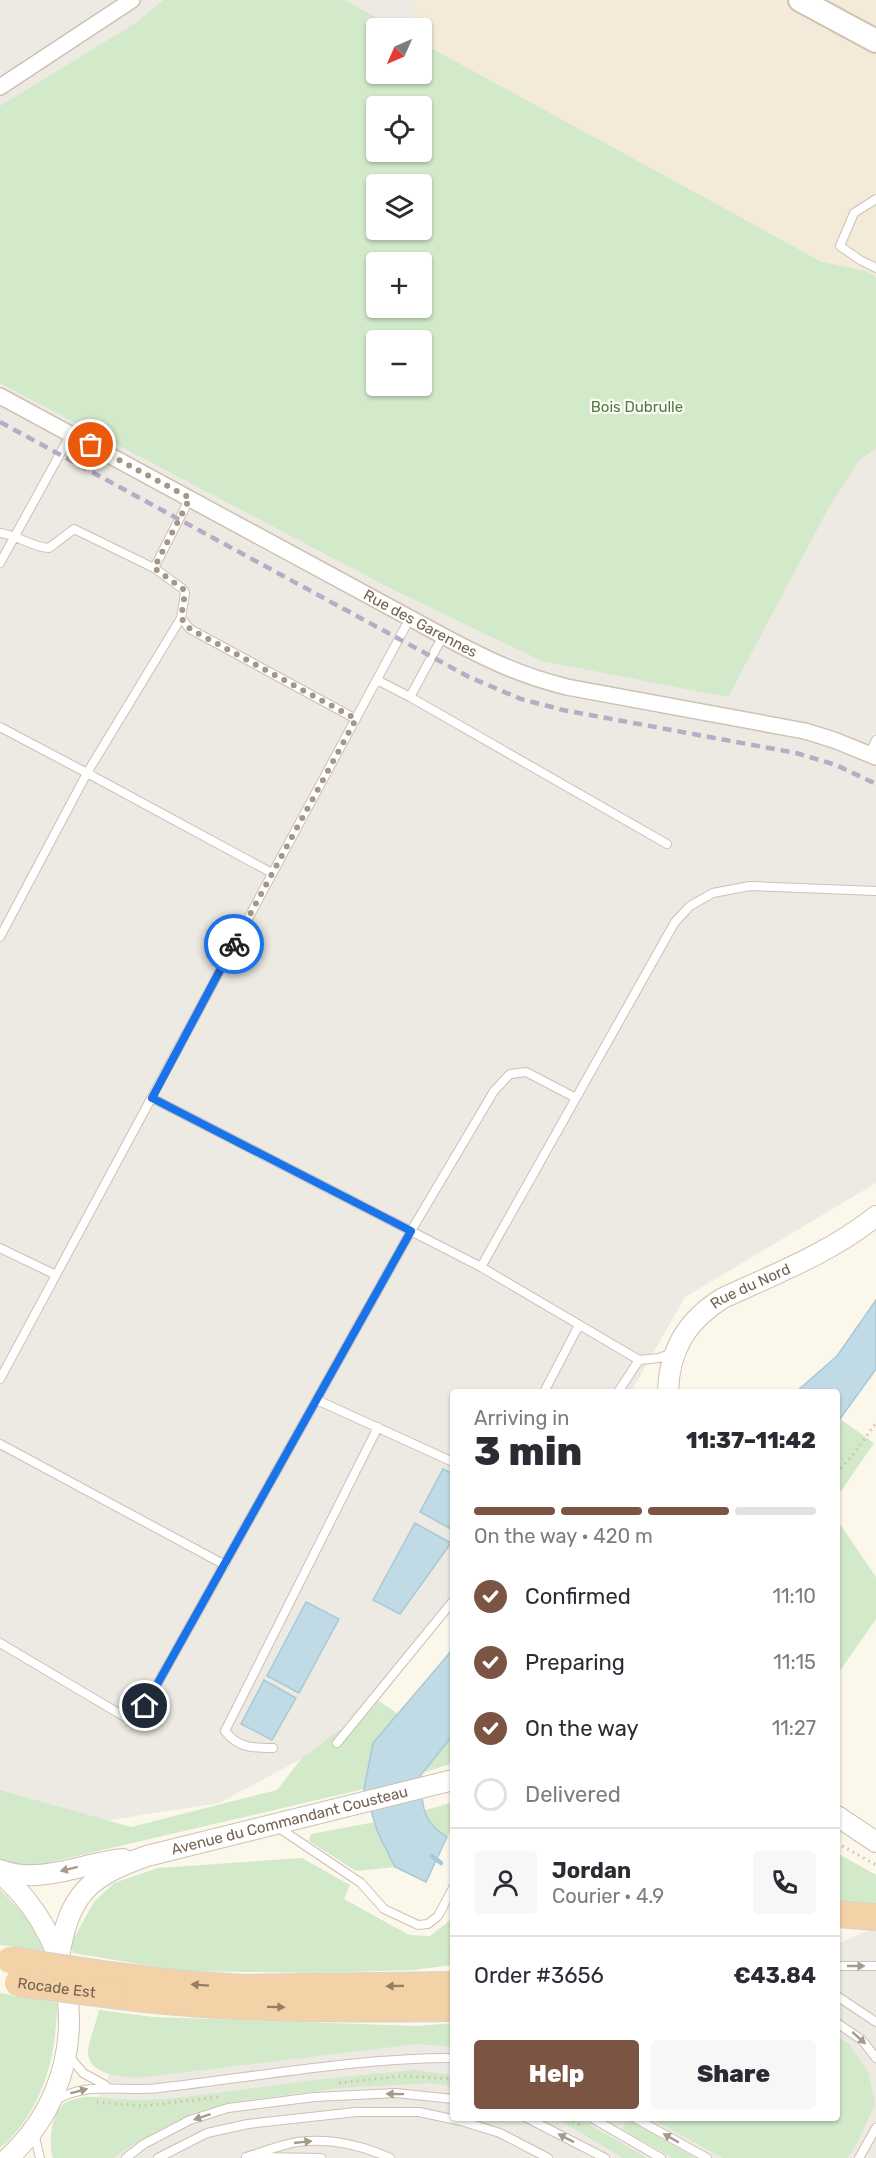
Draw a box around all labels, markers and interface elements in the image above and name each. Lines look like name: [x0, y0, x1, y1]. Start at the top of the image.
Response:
north arrow: [366, 18, 432, 84]
map controls: [366, 18, 432, 396]
button: locate: [366, 96, 432, 162]
button: layers: [366, 174, 432, 240]
button: +: [366, 252, 432, 318]
button: −: [366, 330, 432, 396]
park label: Bois Dubrulle: [591, 398, 683, 416]
pin: [65, 419, 116, 470]
icon: bag: [74, 428, 107, 461]
street label: Rue des Garennes: [360, 586, 481, 661]
courier: [204, 914, 264, 974]
icon: bike: [218, 928, 251, 961]
street label: Rue du Nord: [707, 1260, 793, 1313]
text: Arriving in: [474, 1406, 569, 1430]
text: 11:37–11:42: [686, 1427, 816, 1454]
text: 3 min: [474, 1429, 582, 1475]
text: On the way · 420 m: [474, 1524, 653, 1548]
icon: check: [474, 1580, 507, 1613]
text: Confirmed: [525, 1583, 631, 1610]
text: 11:10: [773, 1584, 816, 1608]
icon: check: [474, 1646, 507, 1679]
text: Preparing: [525, 1649, 625, 1676]
text: 11:15: [773, 1650, 816, 1674]
pin: [119, 1680, 170, 1731]
icon: home: [128, 1689, 161, 1722]
icon: check: [474, 1712, 507, 1745]
text: On the way: [525, 1715, 639, 1742]
text: 11:27: [772, 1716, 816, 1740]
text: Delivered: [525, 1781, 621, 1808]
street label: Avenue du Commandant Cousteau: [169, 1783, 410, 1859]
button: person: [474, 1851, 537, 1914]
button: phone: [753, 1851, 816, 1914]
text: Jordan: [552, 1857, 631, 1884]
one-way arrow: [59, 1864, 78, 1874]
text: Courier · 4.9: [552, 1884, 664, 1908]
one-way arrow: [847, 1961, 866, 1971]
text: Order #3656: [474, 1962, 604, 1989]
text: €43.84: [733, 1962, 816, 1989]
street label: Rocade Est: [17, 1974, 97, 2002]
one-way arrow: [190, 1981, 209, 1990]
one-way arrow: [385, 1981, 404, 1991]
one-way arrow: [266, 2002, 285, 2012]
one-way arrow: [851, 2031, 866, 2044]
button: Help: [474, 2040, 639, 2109]
button: Share: [651, 2040, 816, 2109]
one-way arrow: [70, 2086, 88, 2095]
one-way arrow: [385, 2089, 404, 2099]
one-way arrow: [193, 2112, 211, 2122]
one-way arrow: [558, 2133, 575, 2143]
one-way arrow: [662, 2133, 679, 2143]
one-way arrow: [293, 2137, 312, 2147]

